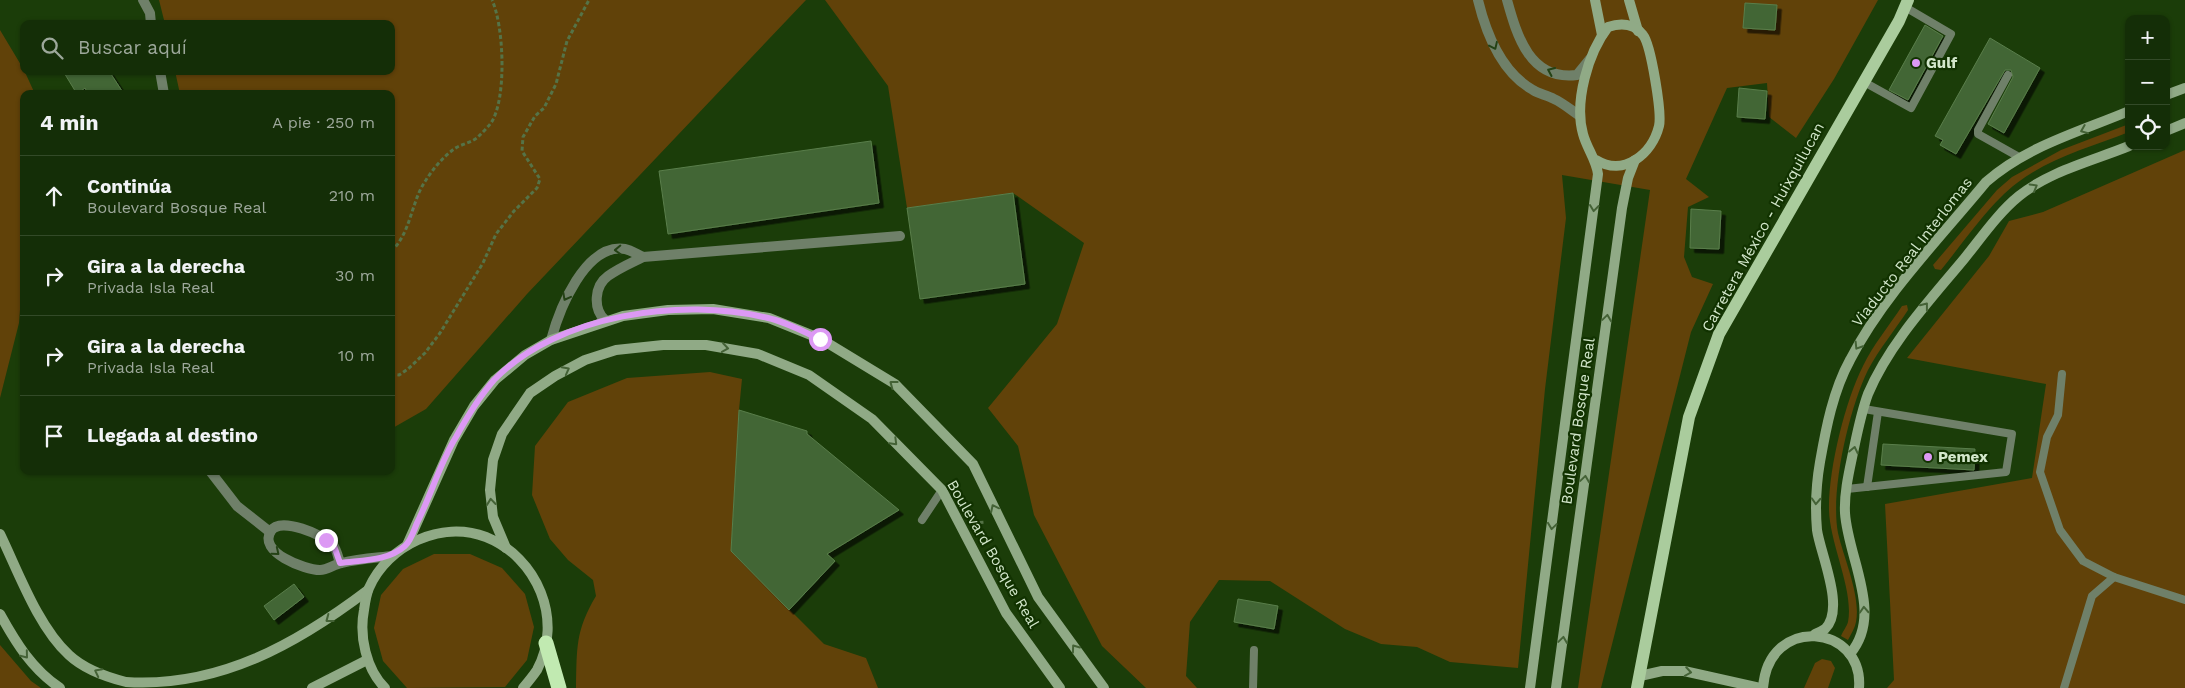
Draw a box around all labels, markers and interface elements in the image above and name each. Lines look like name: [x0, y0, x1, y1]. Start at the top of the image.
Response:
map controls: [2125, 15, 2170, 150]
button: +: [2125, 15, 2170, 60]
search box: [20, 20, 395, 75]
icon: search: [38, 34, 66, 62]
text: Buscar aquí: [78, 36, 187, 59]
one-way arrow: [1488, 41, 1499, 50]
place label: Gulf: [1926, 54, 1958, 72]
marker: Gulf: [1910, 57, 1922, 69]
button: −: [2125, 60, 2170, 105]
one-way arrow: [1547, 67, 1556, 78]
button: locate: [2125, 105, 2170, 150]
text: 4 min: [40, 110, 98, 135]
text: A pie · 250 m: [272, 113, 375, 132]
street label: Carretera México - Huixquilucan: [1698, 119, 1828, 335]
one-way arrow: [2080, 123, 2089, 134]
street label: Viaducto Real Interlomas: [1848, 174, 1976, 330]
text: Continúa: [87, 175, 171, 198]
icon: ahead: [40, 182, 68, 210]
one-way arrow: [2028, 183, 2037, 193]
text: 210 m: [329, 186, 375, 205]
text: Boulevard Bosque Real: [87, 198, 266, 217]
one-way arrow: [1589, 205, 1600, 213]
one-way arrow: [613, 245, 621, 256]
text: Gira a la derecha: [87, 255, 245, 278]
icon: right: [40, 262, 68, 290]
text: 30 m: [335, 266, 375, 285]
text: Privada Isla Real: [87, 278, 215, 297]
one-way arrow: [563, 292, 573, 301]
one-way arrow: [1919, 303, 1928, 312]
one-way arrow: [1601, 313, 1612, 321]
route start: [809, 328, 832, 351]
text: Gira a la derecha: [87, 335, 245, 358]
street label: Boulevard Bosque Real: [1557, 336, 1599, 506]
one-way arrow: [1855, 341, 1865, 350]
icon: right: [40, 342, 68, 370]
one-way arrow: [720, 342, 729, 352]
text: 10 m: [338, 346, 375, 365]
text: Privada Isla Real: [87, 358, 215, 377]
one-way arrow: [561, 366, 570, 376]
one-way arrow: [890, 381, 899, 389]
icon: arrive: [40, 422, 68, 450]
text: Llegada al destino: [87, 424, 258, 447]
one-way arrow: [888, 436, 897, 445]
one-way arrow: [1848, 446, 1859, 455]
place label: Pemex: [1938, 448, 1988, 466]
marker: Pemex: [1922, 451, 1934, 463]
one-way arrow: [1580, 474, 1590, 483]
street label: Boulevard Bosque Real: [943, 477, 1043, 632]
one-way arrow: [486, 498, 497, 506]
one-way arrow: [1810, 498, 1821, 506]
one-way arrow: [990, 504, 1001, 513]
one-way arrow: [1547, 522, 1558, 530]
route end: [315, 529, 338, 552]
one-way arrow: [270, 546, 279, 554]
one-way arrow: [1858, 605, 1869, 613]
one-way arrow: [326, 614, 335, 622]
one-way arrow: [1557, 635, 1568, 643]
one-way arrow: [1072, 644, 1081, 654]
one-way arrow: [19, 650, 28, 659]
one-way arrow: [1684, 667, 1692, 677]
one-way arrow: [94, 668, 103, 678]

